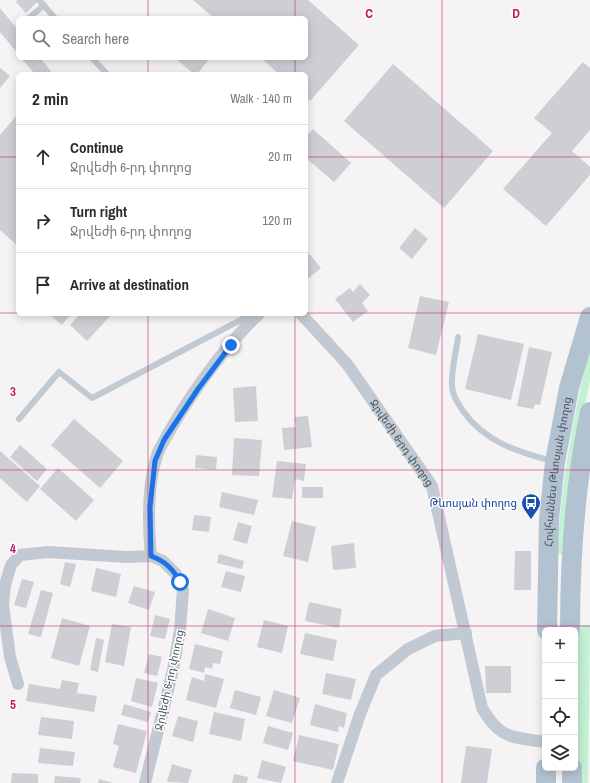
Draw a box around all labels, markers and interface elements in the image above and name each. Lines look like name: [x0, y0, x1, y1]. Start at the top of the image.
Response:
text: C: [365, 5, 373, 22]
text: D: [512, 5, 520, 22]
search box: [16, 16, 308, 60]
icon: search: [30, 27, 52, 49]
text: Search here: [62, 28, 129, 49]
text: 2 min: [32, 87, 68, 110]
text: Walk · 140 m: [230, 90, 292, 107]
text: Continue: [70, 137, 123, 158]
icon: ahead: [32, 146, 54, 168]
text: 20 m: [268, 148, 292, 165]
text: Ջրվեժի 6-րդ փողոց: [70, 159, 192, 176]
text: Turn right: [70, 201, 127, 222]
icon: right: [32, 210, 54, 232]
text: 120 m: [262, 212, 292, 229]
text: Ջրվեժի 6-րդ փողոց: [70, 223, 192, 240]
icon: arrive: [32, 274, 54, 296]
text: Arrive at destination: [70, 274, 189, 295]
route end: [222, 336, 240, 354]
text: 3: [10, 383, 16, 400]
street label: Հովհաննես Թևոսյան փողոց: [541, 395, 574, 547]
street label: Ջրվեժի 6-րդ փողոց: [367, 397, 437, 489]
bus stop icon: Թևոսյան փողոց: [520, 492, 542, 520]
place label: Թևոսյան փողոց: [430, 496, 517, 510]
text: 4: [10, 540, 16, 557]
route start: [171, 573, 189, 591]
map controls: [542, 627, 578, 771]
button: +: [542, 627, 578, 663]
street label: Ջրվեժի 6-րդ փողոց: [151, 628, 187, 732]
button: −: [542, 663, 578, 699]
text: 5: [10, 696, 16, 713]
button: locate: [542, 699, 578, 735]
button: layers: [542, 735, 578, 771]

